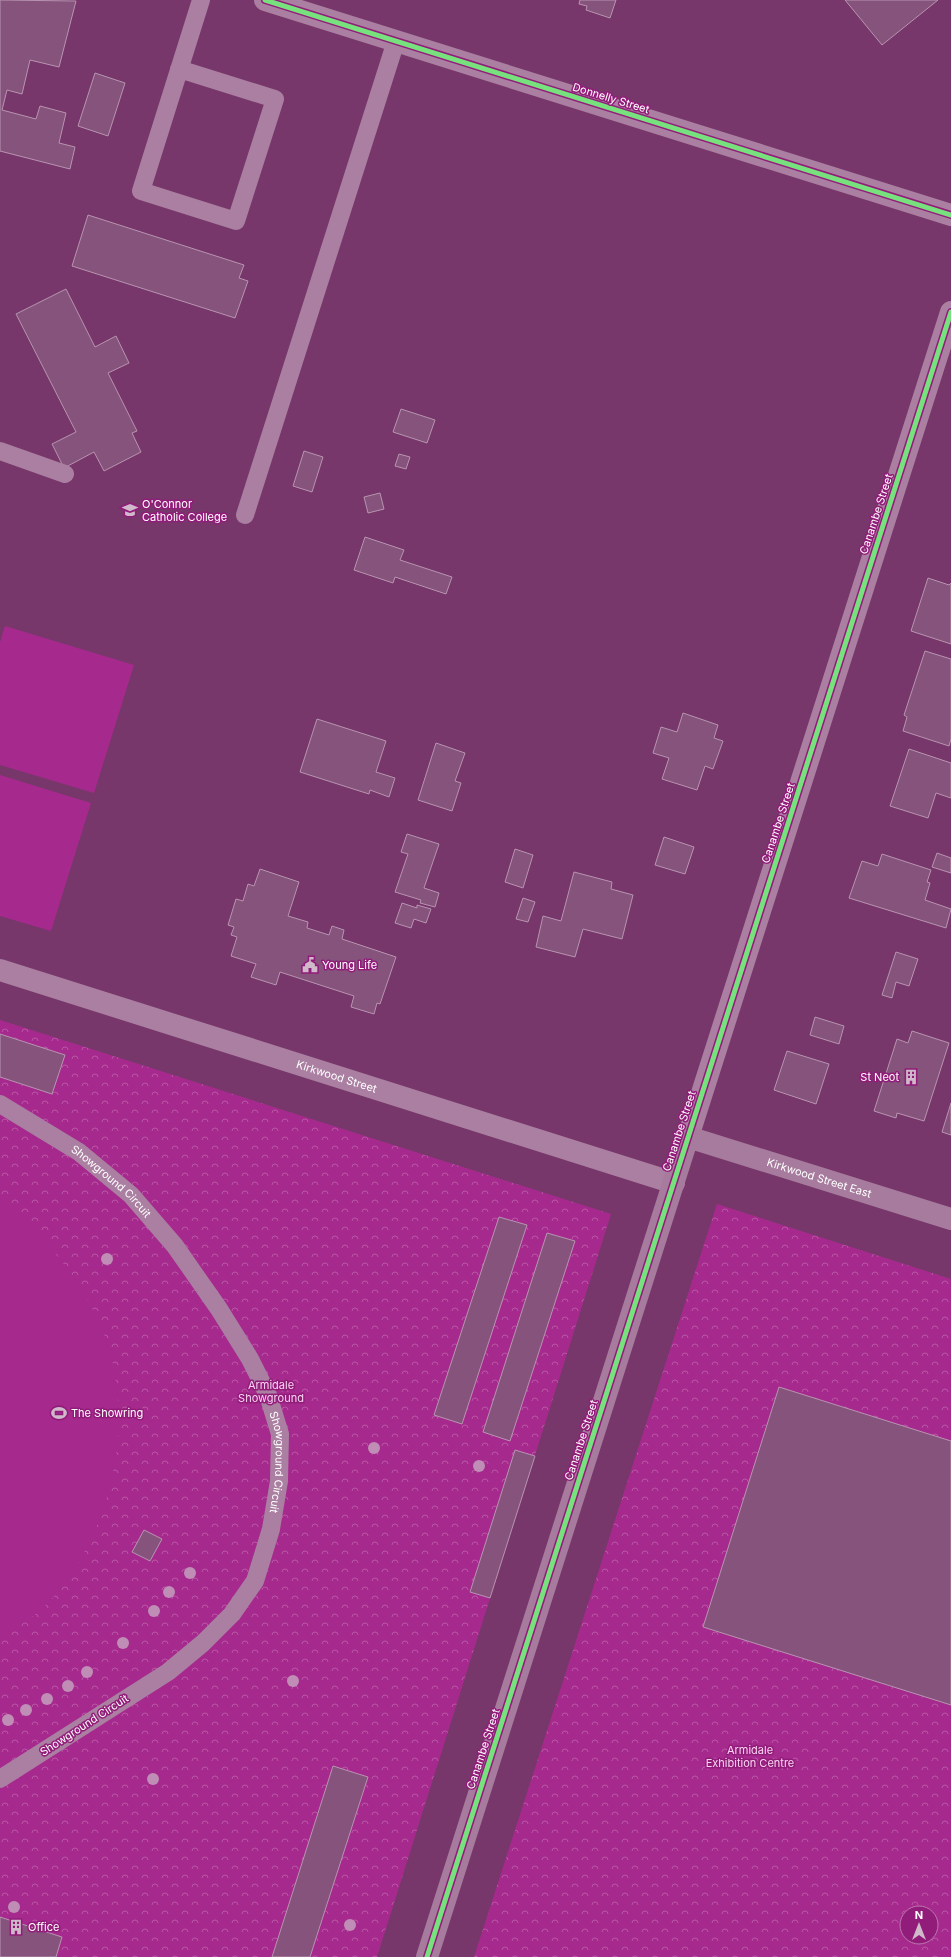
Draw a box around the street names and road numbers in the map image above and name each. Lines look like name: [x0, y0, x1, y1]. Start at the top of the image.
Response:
street label: Donnelly Street: [571, 80, 652, 116]
street label: Canambe Street: [856, 472, 896, 556]
street label: Canambe Street: [758, 781, 798, 865]
street label: Kirkwood Street: [295, 1057, 379, 1096]
street label: Canambe Street: [659, 1089, 699, 1173]
street label: Showground Circuit: [69, 1142, 154, 1221]
street label: Kirkwood Street East: [765, 1155, 874, 1201]
street label: Canambe Street: [561, 1398, 601, 1482]
street label: Showground Circuit: [266, 1410, 287, 1514]
street label: Showground Circuit: [37, 1691, 131, 1759]
street label: Canambe Street: [463, 1707, 503, 1791]

